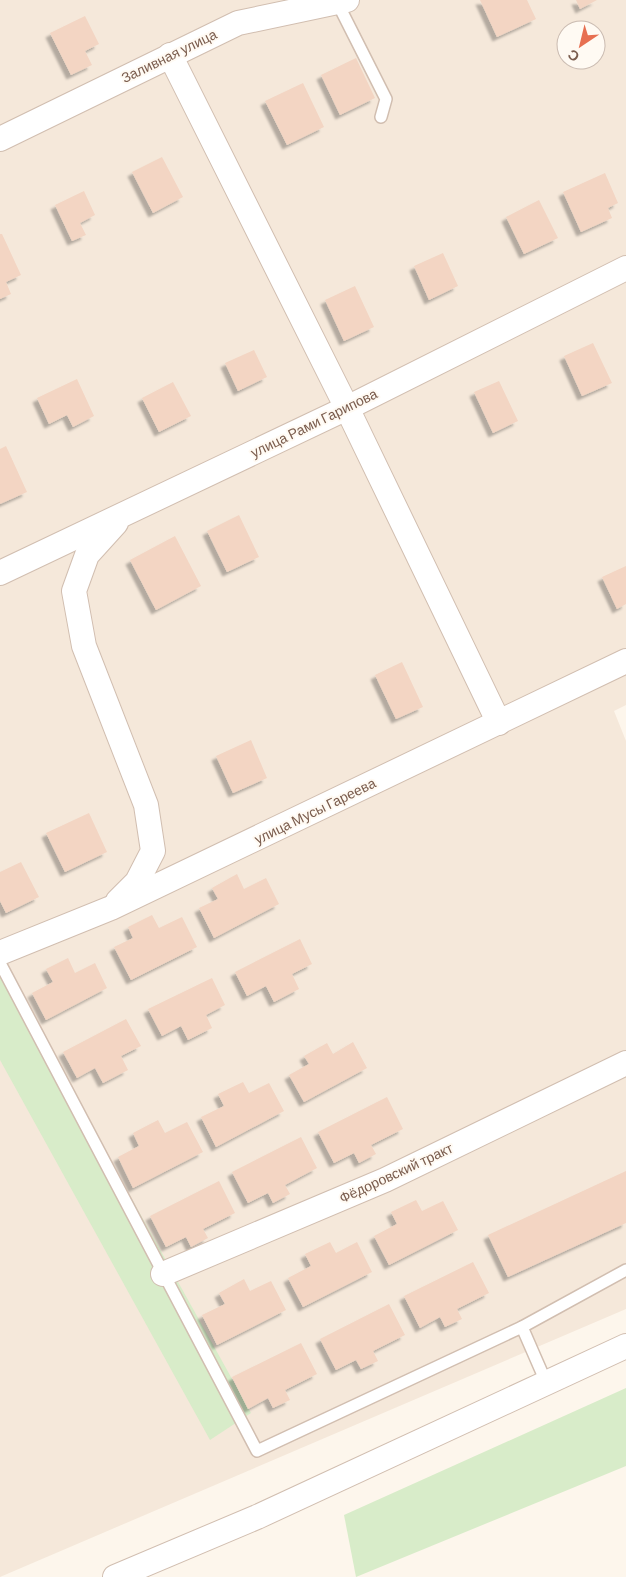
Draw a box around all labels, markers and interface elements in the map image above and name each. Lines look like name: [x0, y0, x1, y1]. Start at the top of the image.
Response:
north arrow: [556, 20, 606, 70]
street label: Заливная улица: [118, 25, 219, 86]
text: С: [564, 46, 582, 66]
street label: улица Рами Гарипова: [248, 384, 380, 461]
street label: улица Мусы Гареева: [251, 774, 378, 847]
street label: Фёдоровский тракт: [336, 1139, 456, 1206]

